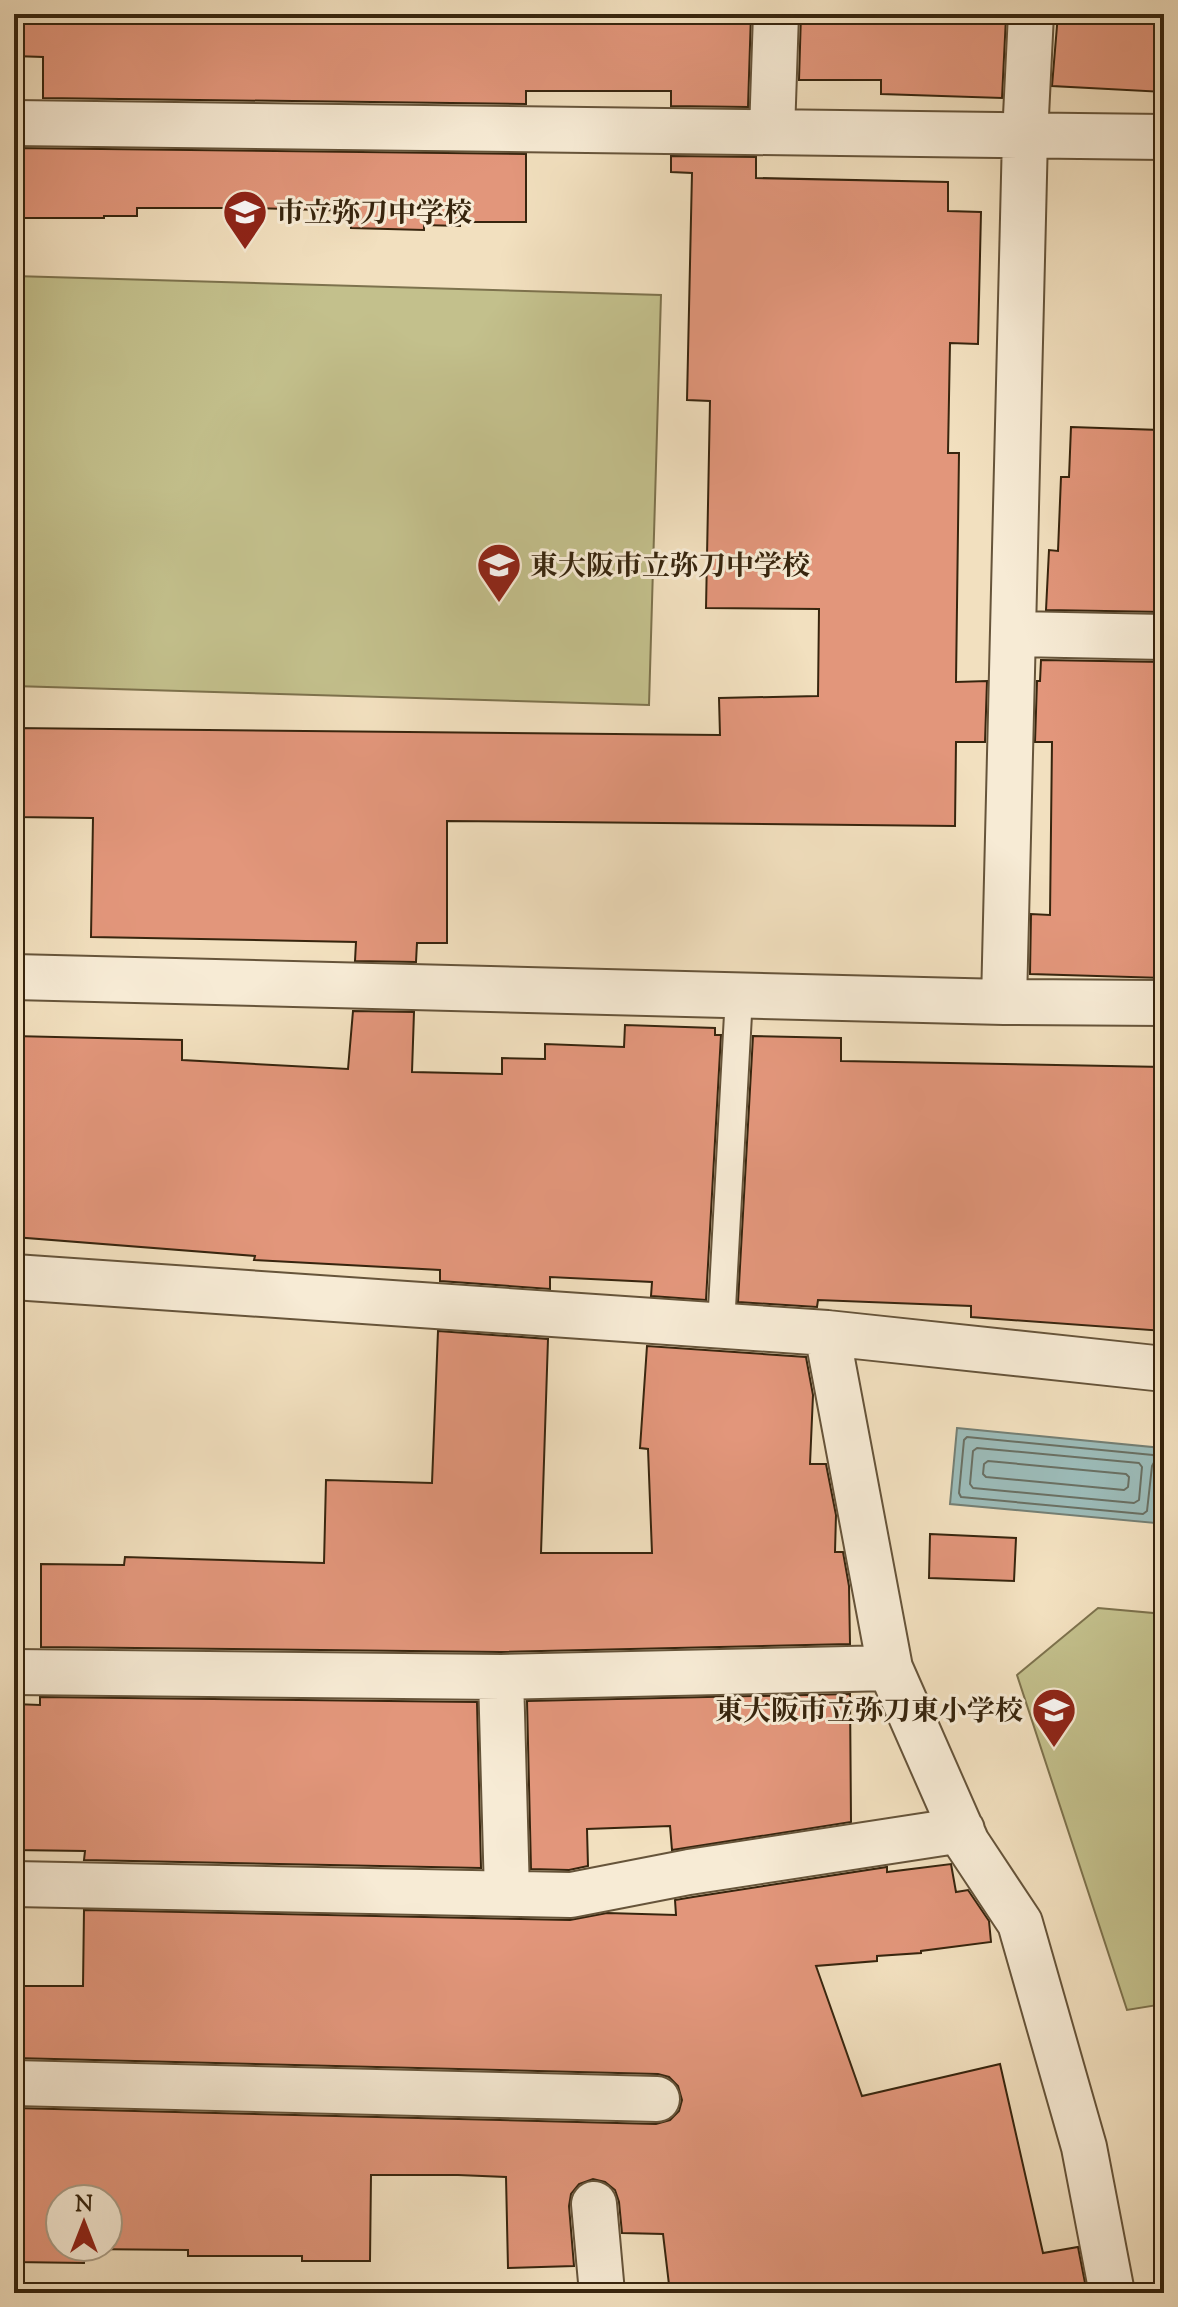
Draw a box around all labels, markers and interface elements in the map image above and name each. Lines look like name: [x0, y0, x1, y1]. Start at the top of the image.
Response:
school or university icon: 市立弥刀中学校: [221, 188, 269, 251]
place label: 市立弥刀中学校: [276, 195, 472, 235]
school or university icon: 東大阪市立弥刀中学校: [475, 541, 523, 604]
place label: 東大阪市立弥刀中学校: [530, 548, 810, 588]
school or university icon: 東大阪市立弥刀東小学校: [1030, 1686, 1078, 1749]
place label: 東大阪市立弥刀東小学校: [715, 1693, 1023, 1733]
north arrow: [44, 2183, 124, 2263]
text: N: [75, 2190, 93, 2222]

